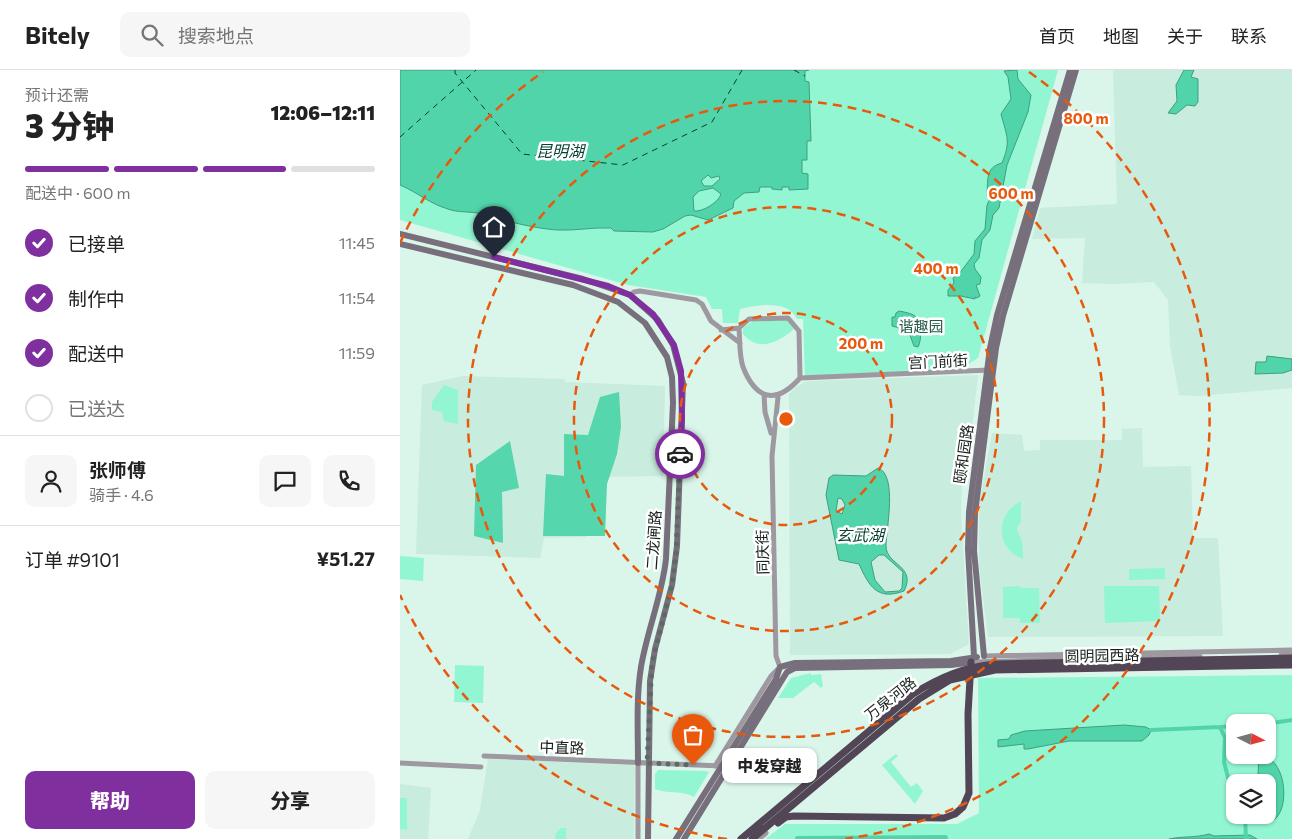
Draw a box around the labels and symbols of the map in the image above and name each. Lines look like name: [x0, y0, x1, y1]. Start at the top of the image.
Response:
text: 800 m: [1063, 109, 1109, 127]
water label: 昆明湖: [536, 141, 587, 160]
text: 600 m: [988, 184, 1034, 202]
pin: [473, 206, 515, 257]
text: 400 m: [913, 259, 959, 277]
park label: 谐趣园: [898, 317, 944, 335]
text: 200 m: [839, 334, 883, 352]
street label: 宫门前街: [908, 350, 968, 372]
centre of rings: [777, 410, 795, 428]
street label: 颐和园路: [950, 423, 976, 485]
courier: [655, 429, 705, 479]
street label: 二龙闸路: [642, 509, 664, 571]
water label: 玄武湖: [836, 525, 887, 544]
street label: 同庆街: [753, 529, 771, 575]
street label: 圆明园西路: [1064, 645, 1140, 665]
street label: 万泉河路: [861, 672, 919, 724]
pin: [672, 714, 714, 765]
north arrow: [1226, 714, 1276, 764]
street label: 中直路: [539, 737, 585, 757]
callout: 中发穿越: [723, 748, 818, 782]

